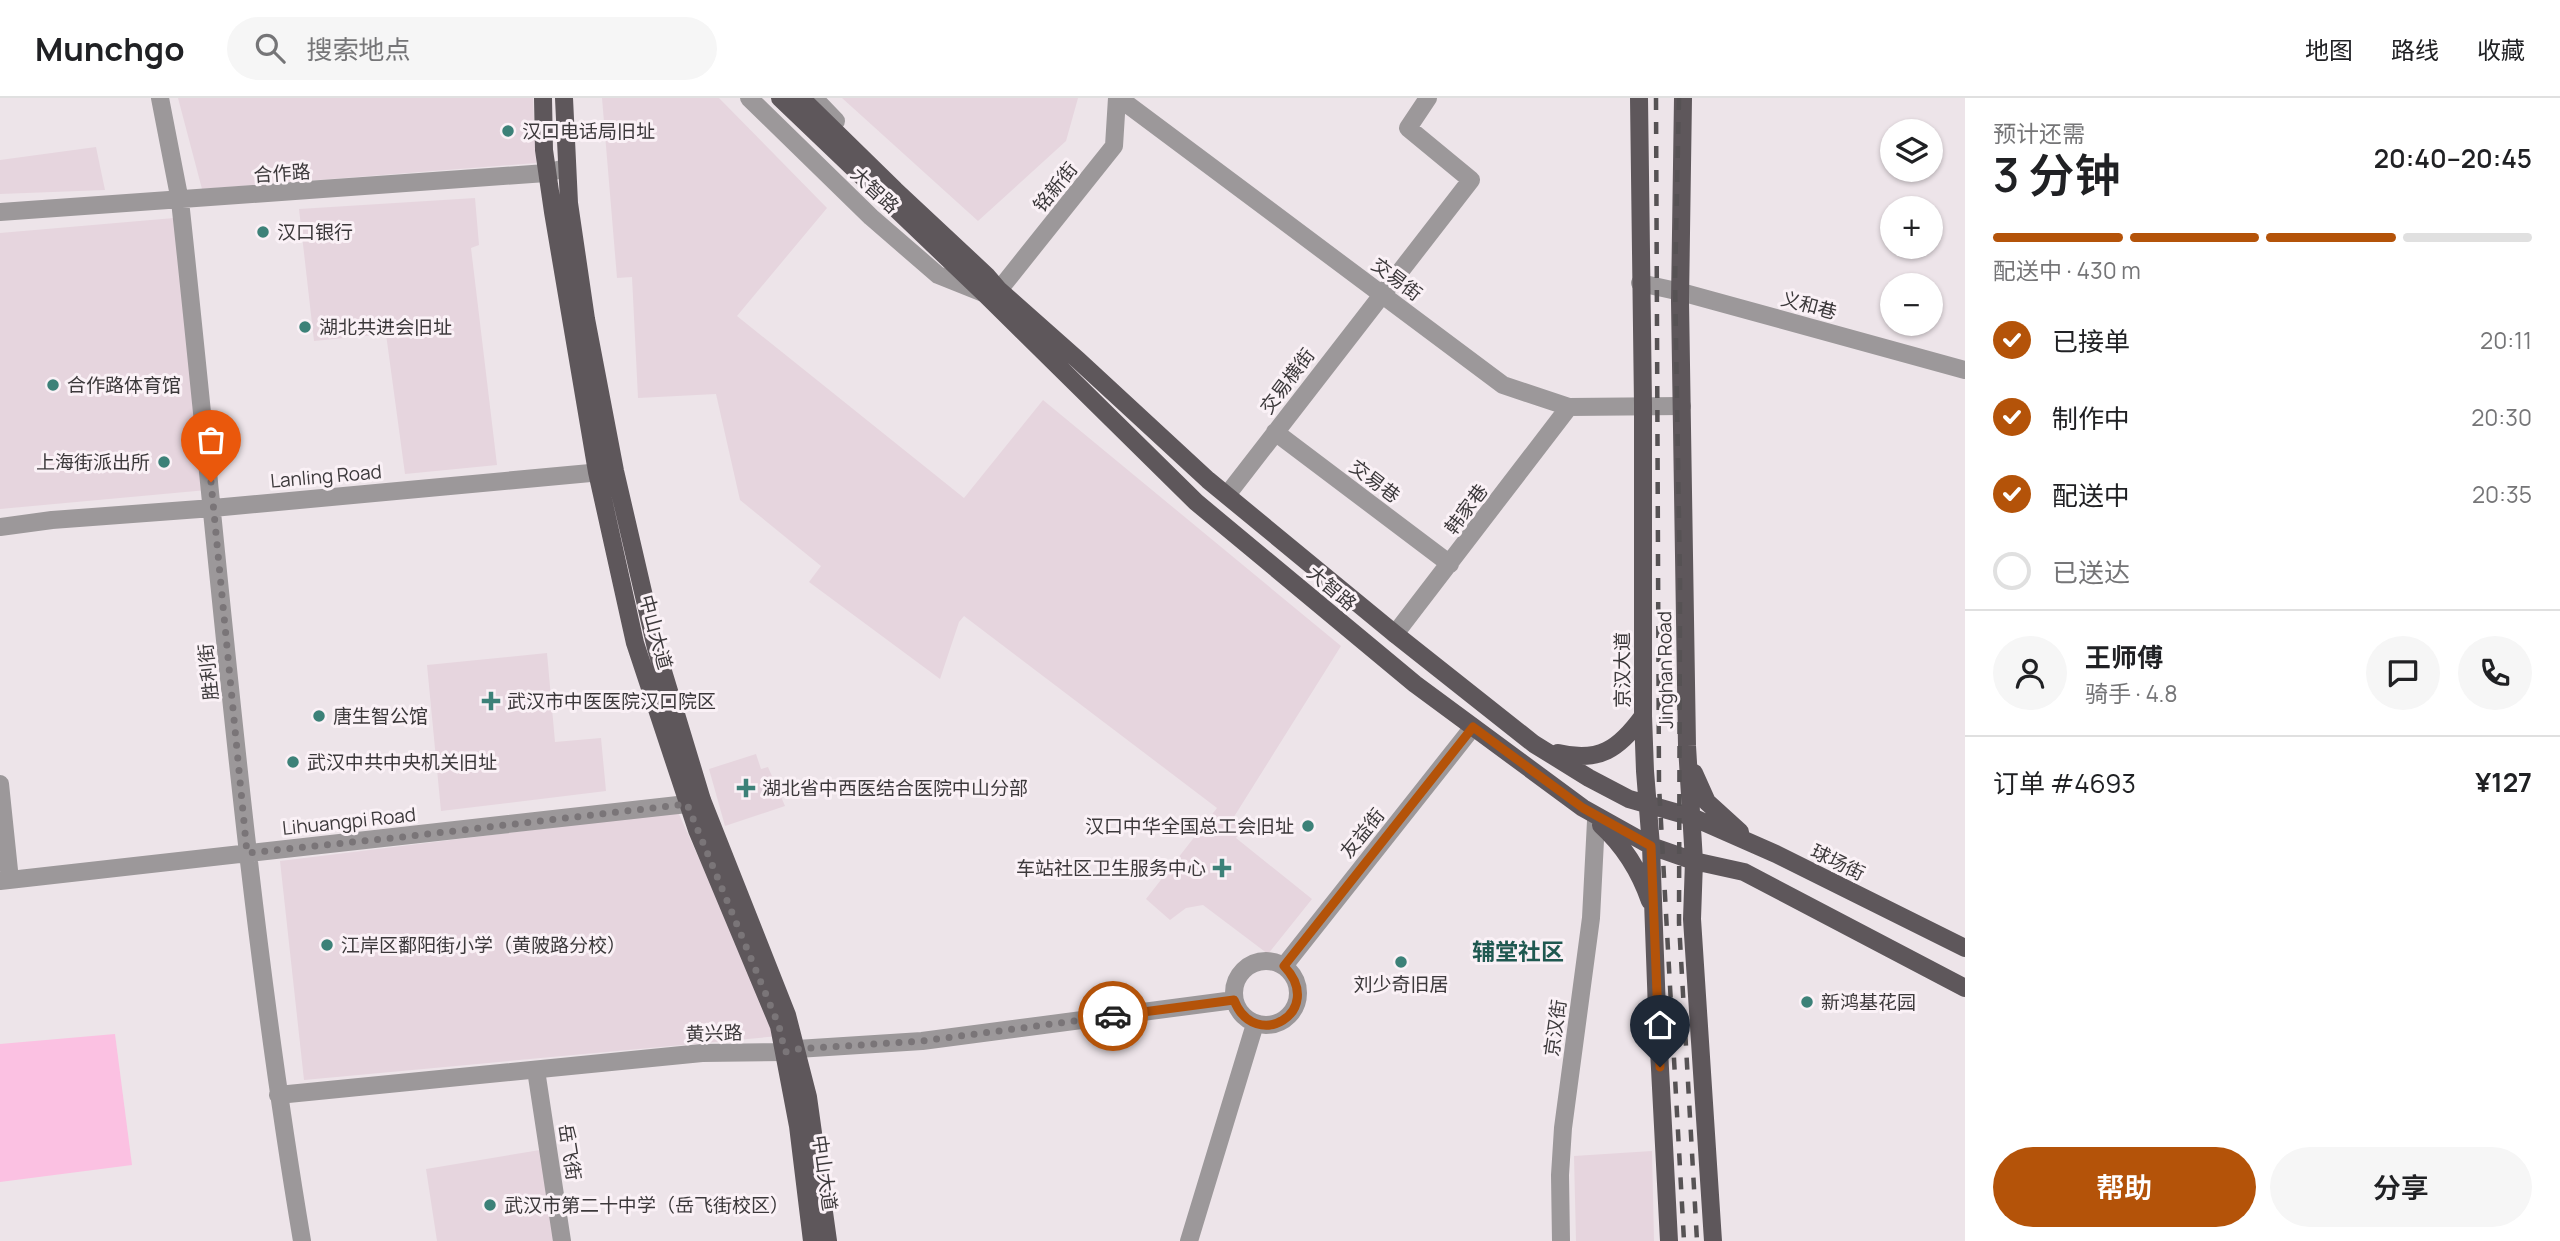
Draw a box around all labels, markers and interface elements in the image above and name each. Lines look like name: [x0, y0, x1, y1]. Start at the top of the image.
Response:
search box: [227, 17, 717, 80]
text: Munchgo: [35, 26, 185, 71]
icon: search: [251, 29, 289, 67]
text: 搜索地点: [307, 31, 411, 67]
text: 地图: [2305, 33, 2353, 66]
text: 路线: [2391, 33, 2439, 66]
text: 收藏: [2477, 33, 2525, 66]
text: 预计还需: [1993, 117, 2085, 149]
place label: 汉口电话局旧址: [522, 118, 655, 144]
map controls: [1880, 119, 1943, 336]
button: layers: [1880, 119, 1943, 182]
marker: 汉口电话局旧址: [500, 123, 516, 139]
text: 20:40–20:45: [2374, 140, 2532, 176]
text: 3 分钟: [1993, 143, 2121, 206]
street label: 铭新街: [1027, 157, 1083, 217]
street label: 合作路: [253, 158, 311, 188]
street label: 大智路: [845, 161, 905, 219]
button: +: [1880, 196, 1943, 259]
place label: 汉口银行: [277, 219, 353, 245]
marker: 汉口银行: [255, 224, 271, 240]
street label: 交易街: [1366, 251, 1428, 307]
text: 配送中 · 430 m: [1993, 254, 2141, 286]
button: −: [1880, 273, 1943, 336]
street label: 义和巷: [1778, 285, 1840, 325]
place label: 湖北共进会旧址: [319, 314, 452, 340]
marker: 湖北共进会旧址: [297, 319, 313, 335]
icon: check: [1993, 321, 2031, 359]
text: 已接单: [2052, 323, 2130, 359]
text: 20:11: [2480, 324, 2532, 356]
street label: 交易横街: [1254, 343, 1320, 419]
place label: 合作路体育馆: [67, 372, 181, 398]
marker: 合作路体育馆: [45, 377, 61, 393]
icon: check: [1993, 398, 2031, 436]
text: 制作中: [2052, 400, 2130, 436]
text: 20:30: [2471, 401, 2532, 433]
pin: [181, 410, 241, 482]
icon: bag: [192, 421, 230, 459]
place label: 上海街派出所: [36, 449, 150, 475]
street label: 交易巷: [1344, 453, 1406, 509]
marker: 上海街派出所: [156, 454, 172, 470]
street label: Lanling Road: [269, 458, 383, 494]
icon: check: [1993, 475, 2031, 513]
text: 配送中: [2052, 477, 2130, 513]
street label: 韩家巷: [1438, 478, 1494, 540]
text: 20:35: [2472, 478, 2532, 510]
text: 已送达: [2052, 554, 2130, 590]
street label: 大智路: [1302, 560, 1362, 616]
street label: 中山大道: [634, 592, 678, 672]
street label: Jinghan Road: [1651, 611, 1679, 729]
street label: 京汉大道: [1609, 632, 1635, 708]
button: person: [1993, 636, 2067, 710]
button: chat: [2366, 636, 2440, 710]
button: phone: [2458, 636, 2532, 710]
text: 王师傅: [2085, 639, 2163, 675]
street label: 胜利街: [192, 642, 224, 702]
text: 骑手 · 4.8: [2085, 677, 2178, 709]
place label: 武汉市中医医院汉口院区: [507, 688, 716, 714]
marker: 武汉市中医医院汉口院区: [481, 691, 501, 711]
place label: 唐生智公馆: [333, 703, 428, 729]
marker: 唐生智公馆: [311, 708, 327, 724]
place label: 武汉中共中央机关旧址: [307, 749, 497, 775]
marker: 武汉中共中央机关旧址: [285, 754, 301, 770]
text: ¥127: [2475, 764, 2532, 800]
text: 订单 #4693: [1993, 765, 2136, 801]
place label: 湖北省中西医结合医院中山分部: [762, 775, 1028, 801]
marker: 湖北省中西医结合医院中山分部: [736, 778, 756, 798]
street label: Lihuangpi Road: [281, 801, 417, 841]
street label: 友益街: [1334, 803, 1390, 863]
place label: 汉口中华全国总工会旧址: [1085, 813, 1294, 839]
marker: 汉口中华全国总工会旧址: [1300, 818, 1316, 834]
street label: 球场街: [1807, 838, 1869, 886]
place label: 车站社区卫生服务中心: [1016, 855, 1206, 881]
marker: 车站社区卫生服务中心: [1212, 858, 1232, 878]
place label: 江岸区鄱阳街小学（黄陂路分校）: [341, 932, 626, 958]
district label: 辅堂社区: [1472, 935, 1564, 967]
marker: 江岸区鄱阳街小学（黄陂路分校）: [319, 937, 335, 953]
marker: 刘少奇旧居: [1393, 954, 1409, 970]
place label: 刘少奇旧居: [1353, 971, 1449, 997]
courier: [1078, 981, 1148, 1051]
place label: 新鸿基花园: [1821, 989, 1916, 1015]
marker: 新鸿基花园: [1799, 994, 1815, 1010]
pin: [1630, 995, 1690, 1067]
icon: car: [1094, 997, 1132, 1035]
street label: 京汉街: [1538, 998, 1572, 1058]
icon: home: [1641, 1006, 1679, 1044]
street label: 黄兴路: [685, 1019, 743, 1047]
street label: 岳飞街: [553, 1122, 587, 1182]
street label: 中山大道: [807, 1134, 843, 1212]
button: 帮助: [1993, 1147, 2256, 1227]
button: 分享: [2270, 1147, 2532, 1227]
place label: 武汉市第二十中学（岳飞街校区）: [504, 1192, 789, 1218]
marker: 武汉市第二十中学（岳飞街校区）: [482, 1197, 498, 1213]

